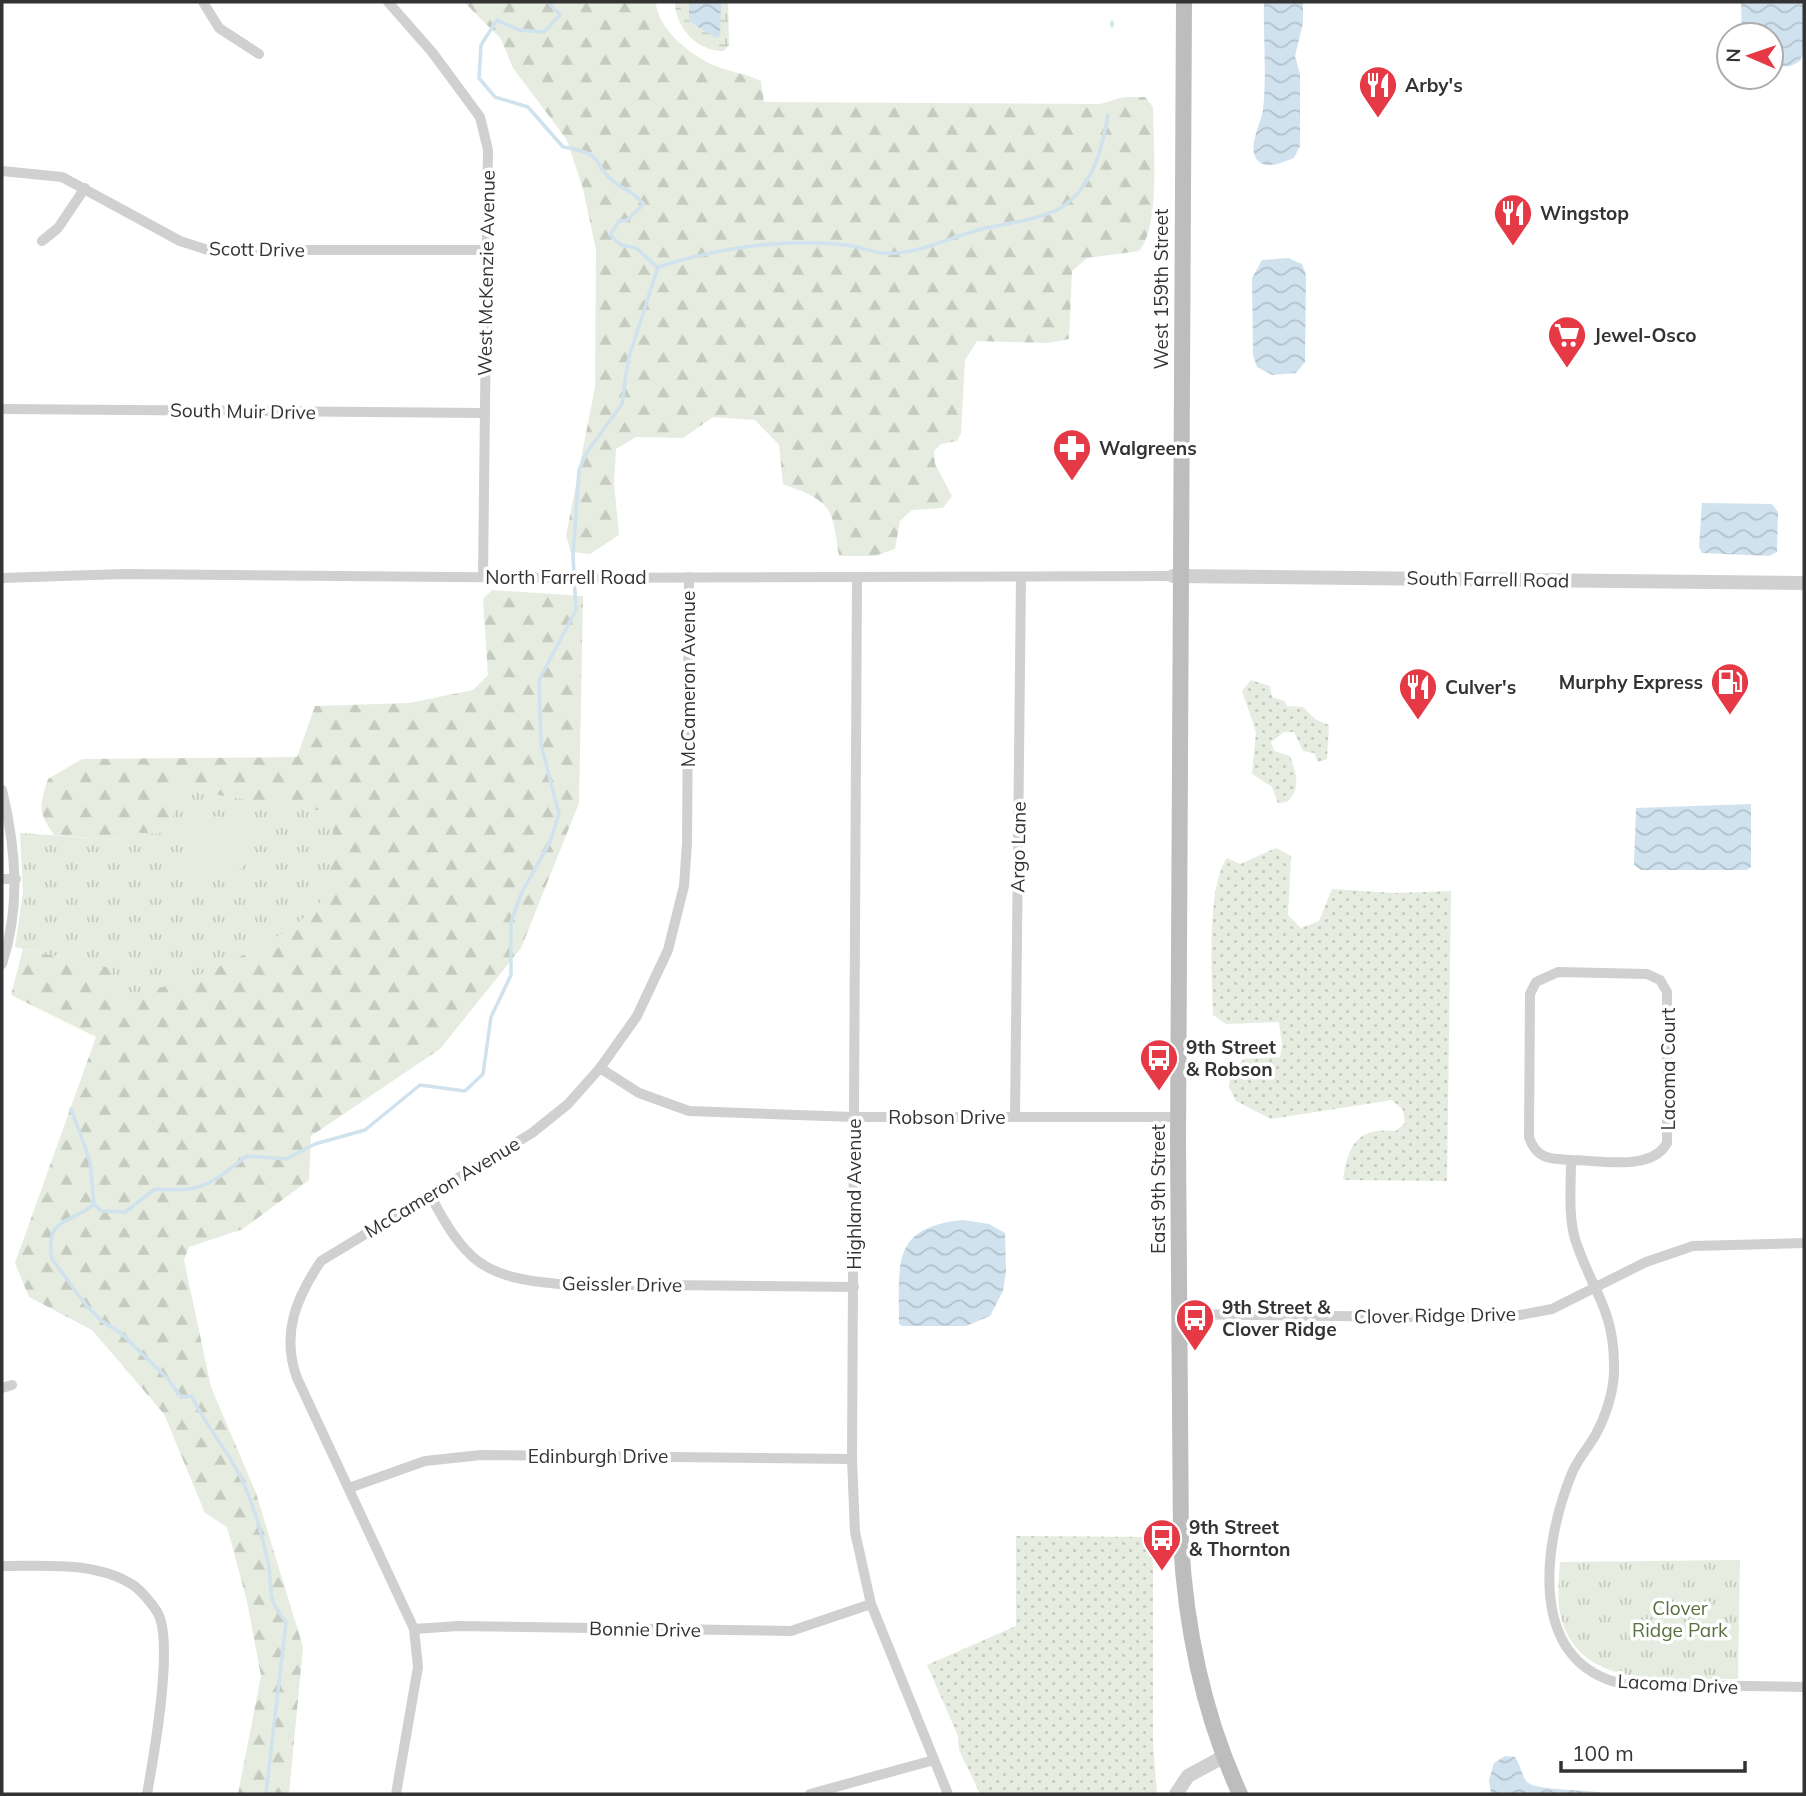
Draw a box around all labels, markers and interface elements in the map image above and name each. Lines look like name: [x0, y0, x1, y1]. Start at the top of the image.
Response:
north arrow: [1715, 21, 1785, 91]
text: N: [1721, 48, 1745, 63]
restaurant icon: Arby's: [1357, 64, 1399, 119]
place label: Arby's: [1405, 73, 1463, 97]
street label: West McKenzie Avenue: [472, 170, 500, 376]
restaurant icon: Wingstop: [1492, 192, 1534, 247]
place label: Wingstop: [1540, 201, 1629, 225]
street label: West 159th Street: [1149, 208, 1173, 369]
street label: Scott Drive: [209, 236, 305, 262]
supermarket icon: Jewel-Osco: [1546, 314, 1588, 369]
place label: Jewel-Osco: [1594, 323, 1697, 347]
street label: South Muir Drive: [170, 398, 316, 424]
pharmacy icon: Walgreens: [1051, 427, 1093, 482]
place label: Walgreens: [1099, 436, 1197, 460]
street label: North Farrell Road: [485, 565, 647, 589]
street label: South Farrell Road: [1406, 566, 1570, 592]
street label: McCameron Avenue: [676, 591, 700, 767]
fuel station icon: Murphy Express: [1709, 661, 1751, 716]
restaurant icon: Culver's: [1397, 666, 1439, 721]
place label: Murphy Express: [1559, 670, 1703, 694]
place label: Culver's: [1445, 675, 1516, 699]
street label: Argo Lane: [1005, 801, 1031, 893]
street label: Lacoma Court: [1656, 1007, 1680, 1131]
place label: 9th Street & Robson: [1186, 1035, 1276, 1081]
bus stop icon: 9th Street & Robson: [1138, 1037, 1180, 1092]
street label: Robson Drive: [888, 1105, 1006, 1129]
street label: Highland Avenue: [842, 1118, 866, 1270]
street label: East 9th Street: [1146, 1124, 1170, 1254]
street label: McCameron Avenue: [360, 1131, 524, 1243]
street label: Geissler Drive: [562, 1271, 682, 1297]
place label: 9th Street & Clover Ridge: [1222, 1295, 1337, 1341]
bus stop icon: 9th Street & Clover Ridge: [1174, 1297, 1216, 1352]
street label: Clover Ridge Drive: [1354, 1302, 1516, 1328]
street label: Edinburgh Drive: [528, 1444, 668, 1468]
place label: 9th Street & Thornton: [1189, 1515, 1290, 1561]
bus stop icon: 9th Street & Thornton: [1141, 1517, 1183, 1572]
park label: Clover Ridge Park: [1632, 1596, 1728, 1642]
street label: Bonnie Drive: [589, 1616, 701, 1642]
street label: Lacoma Drive: [1617, 1669, 1739, 1699]
scale bar: [1561, 1730, 1745, 1774]
text: 100 m: [1572, 1740, 1634, 1766]

